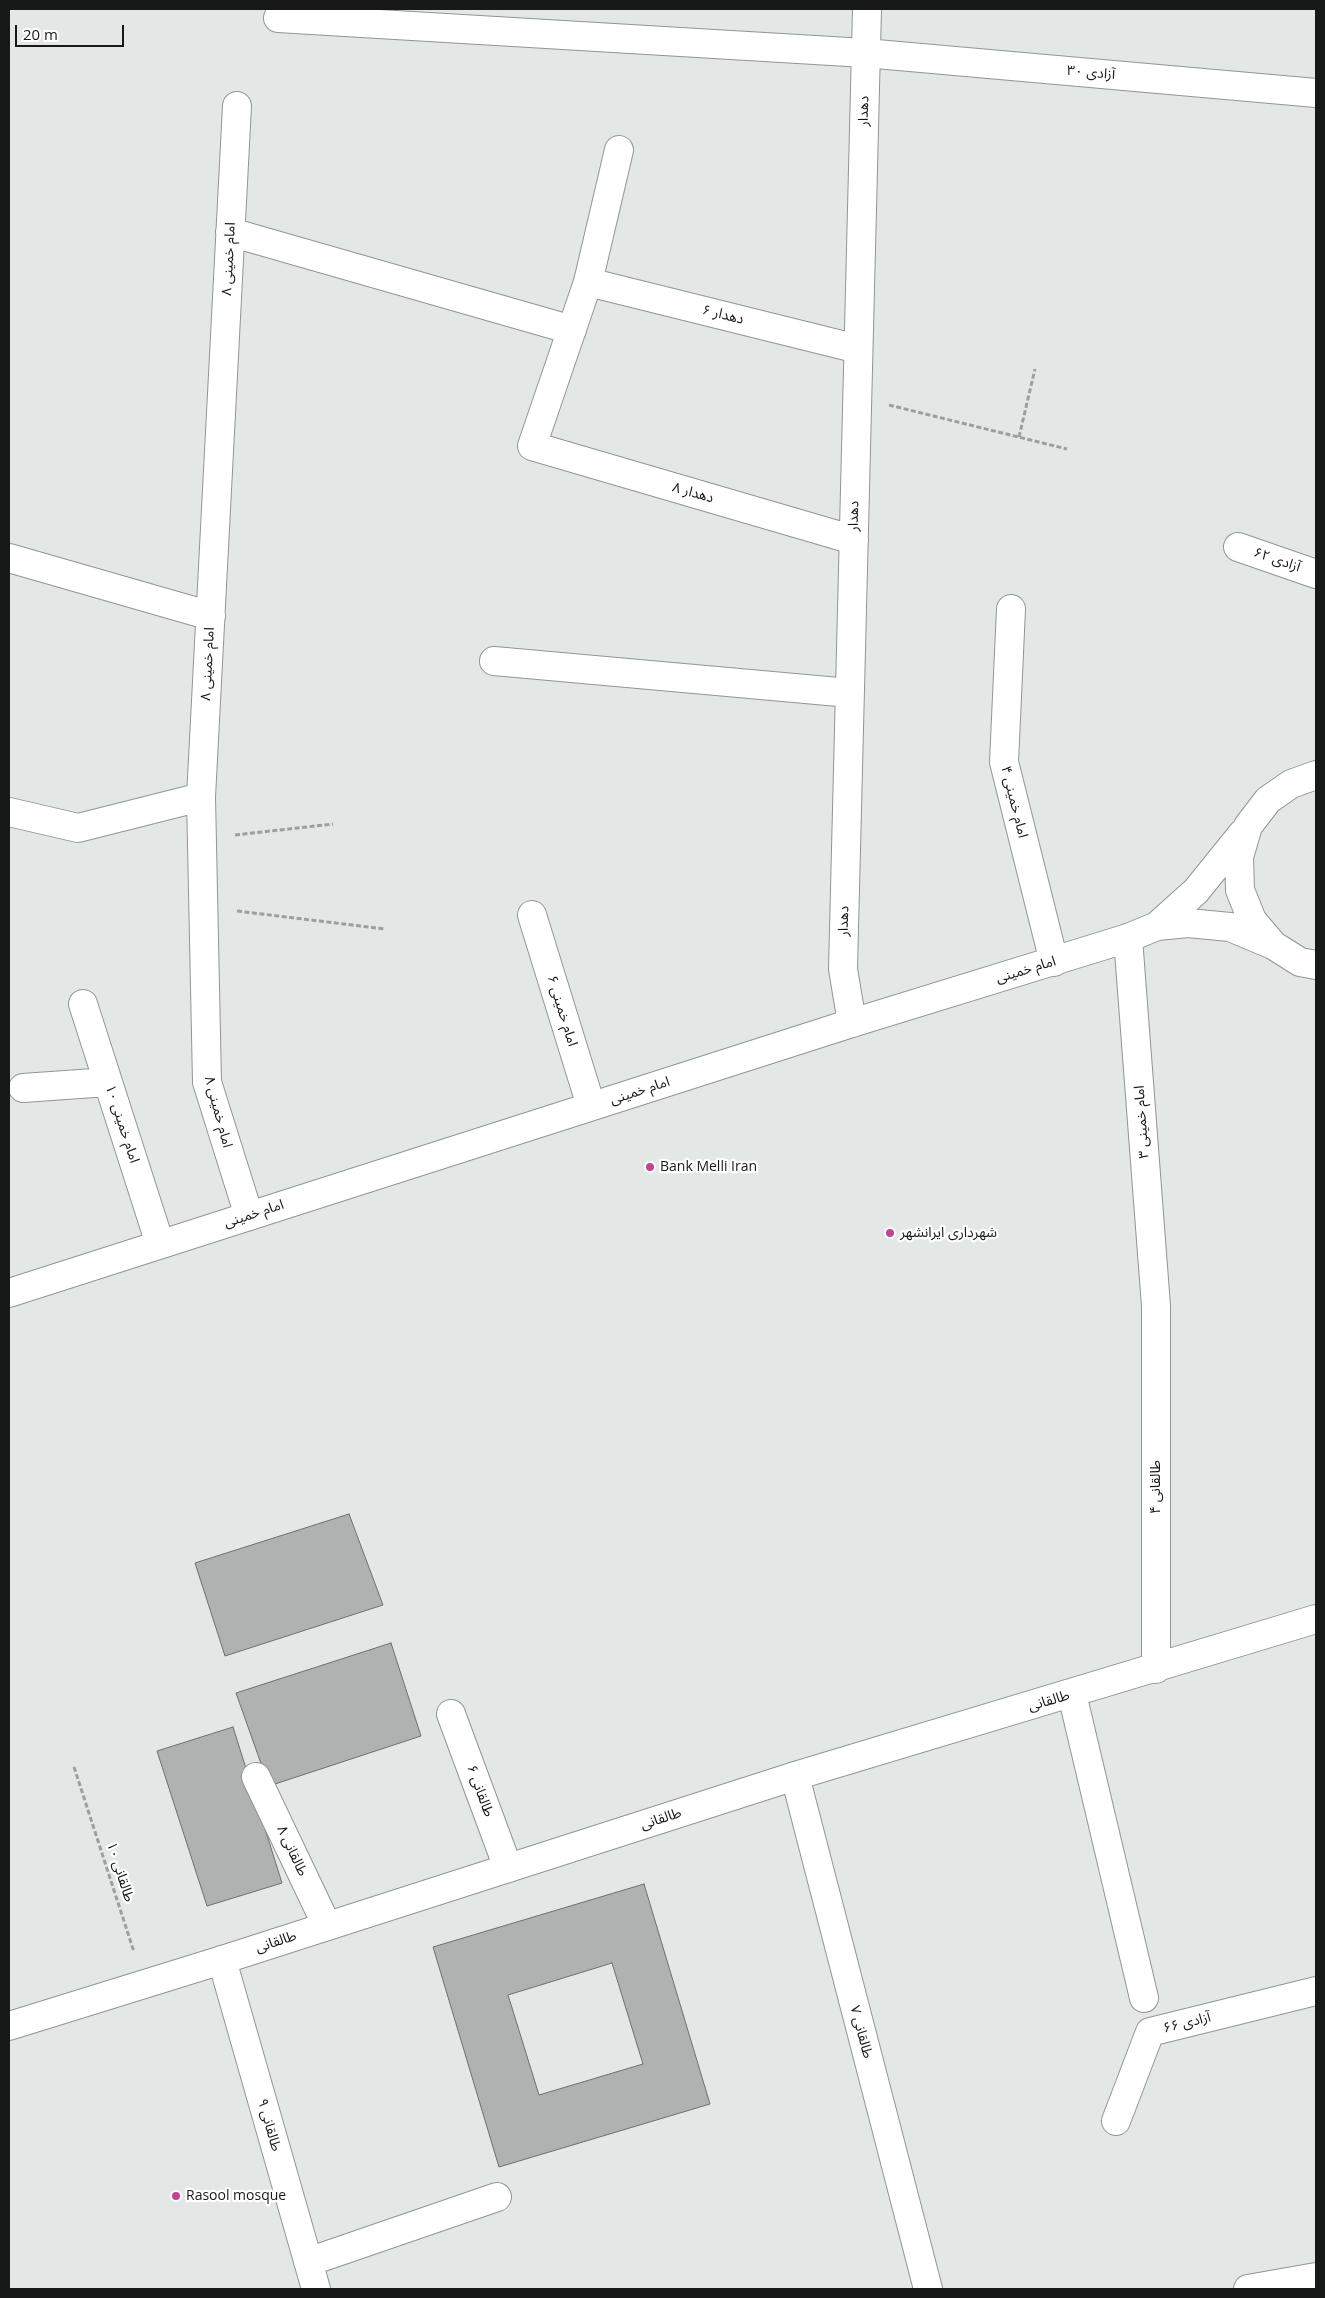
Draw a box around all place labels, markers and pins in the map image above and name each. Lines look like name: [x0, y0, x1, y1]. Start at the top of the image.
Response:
place label: Bank Melli Iran: [660, 1159, 757, 1175]
marker: Bank Melli Iran: [644, 1161, 656, 1173]
place label: شهرداری ایرانشهر: [900, 1225, 997, 1241]
marker: شهرداری ایرانشهر: [884, 1227, 896, 1239]
place label: Rasool mosque: [186, 2188, 286, 2204]
marker: Rasool mosque: [170, 2190, 182, 2202]

